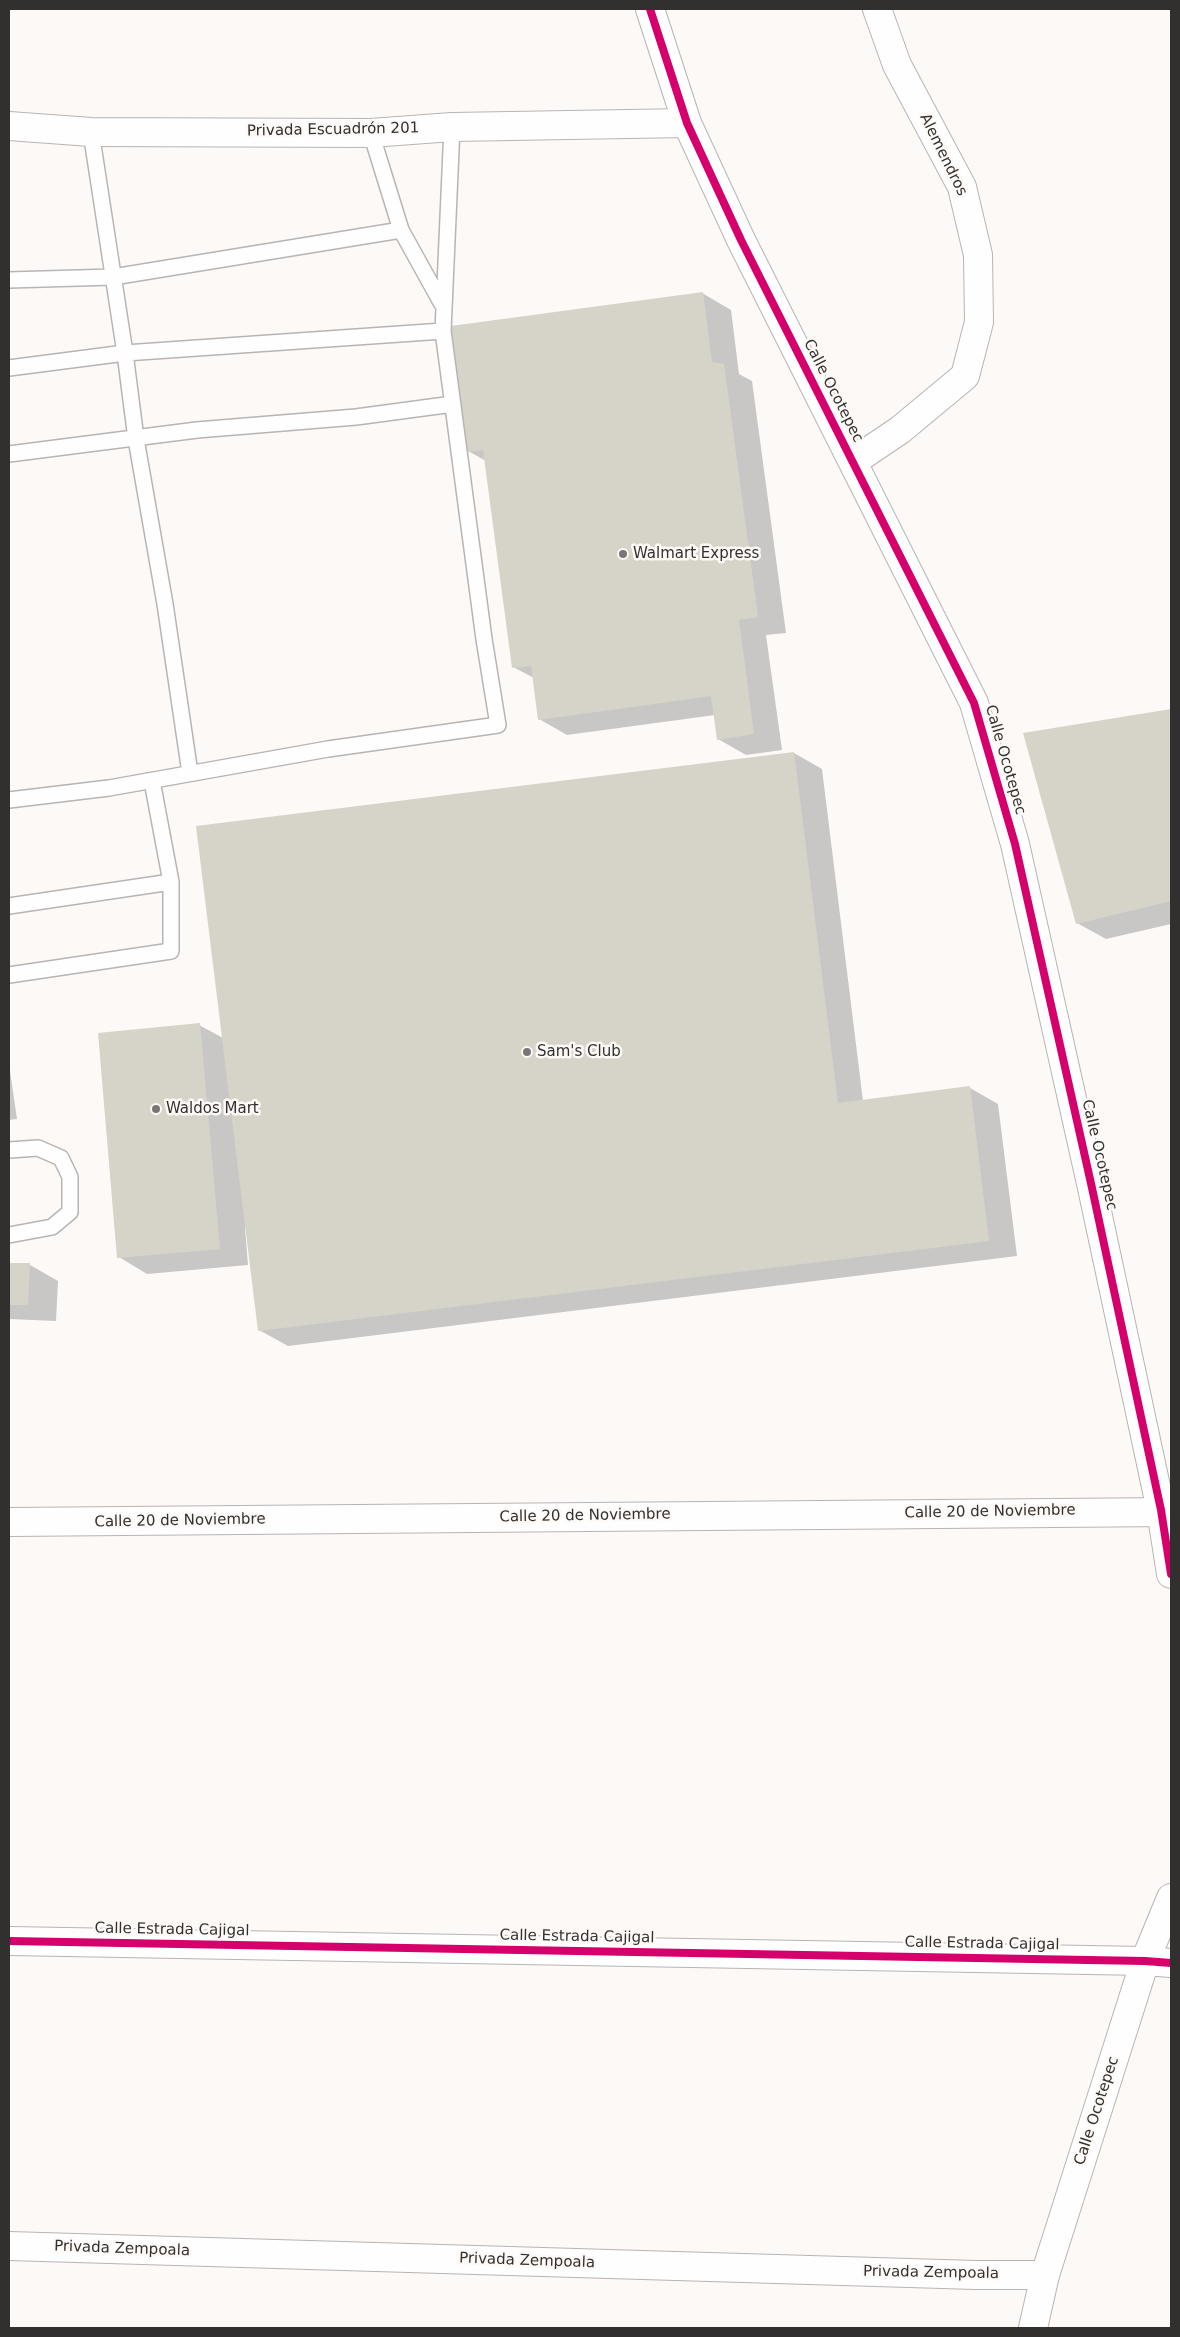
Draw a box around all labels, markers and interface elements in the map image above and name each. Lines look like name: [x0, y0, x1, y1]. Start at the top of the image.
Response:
street label: Alemendros: [915, 111, 971, 199]
street label: Privada Escuadrón 201: [247, 119, 419, 141]
street label: Calle Ocotepec: [799, 336, 867, 446]
place label: Walmart Express: [633, 545, 759, 563]
marker: Walmart Express: [617, 548, 629, 560]
street label: Calle Ocotepec: [981, 703, 1029, 817]
place label: Sam's Club: [537, 1043, 621, 1061]
marker: Sam's Club: [521, 1046, 533, 1058]
street label: Calle Ocotepec: [1077, 1098, 1121, 1212]
place label: Waldos Mart: [166, 1100, 259, 1118]
marker: Waldos Mart: [150, 1103, 162, 1115]
street label: Calle 20 de Noviembre: [904, 1502, 1076, 1522]
street label: Calle 20 de Noviembre: [499, 1506, 671, 1526]
street label: Calle 20 de Noviembre: [94, 1511, 266, 1531]
street label: Calle Estrada Cajigal: [94, 1920, 250, 1940]
street label: Calle Estrada Cajigal: [499, 1927, 655, 1947]
street label: Calle Estrada Cajigal: [904, 1934, 1060, 1954]
street label: Calle Ocotepec: [1071, 2054, 1123, 2168]
street label: Privada Zempoala: [54, 2238, 190, 2260]
street label: Privada Zempoala: [459, 2250, 595, 2272]
street label: Privada Zempoala: [863, 2263, 999, 2283]

